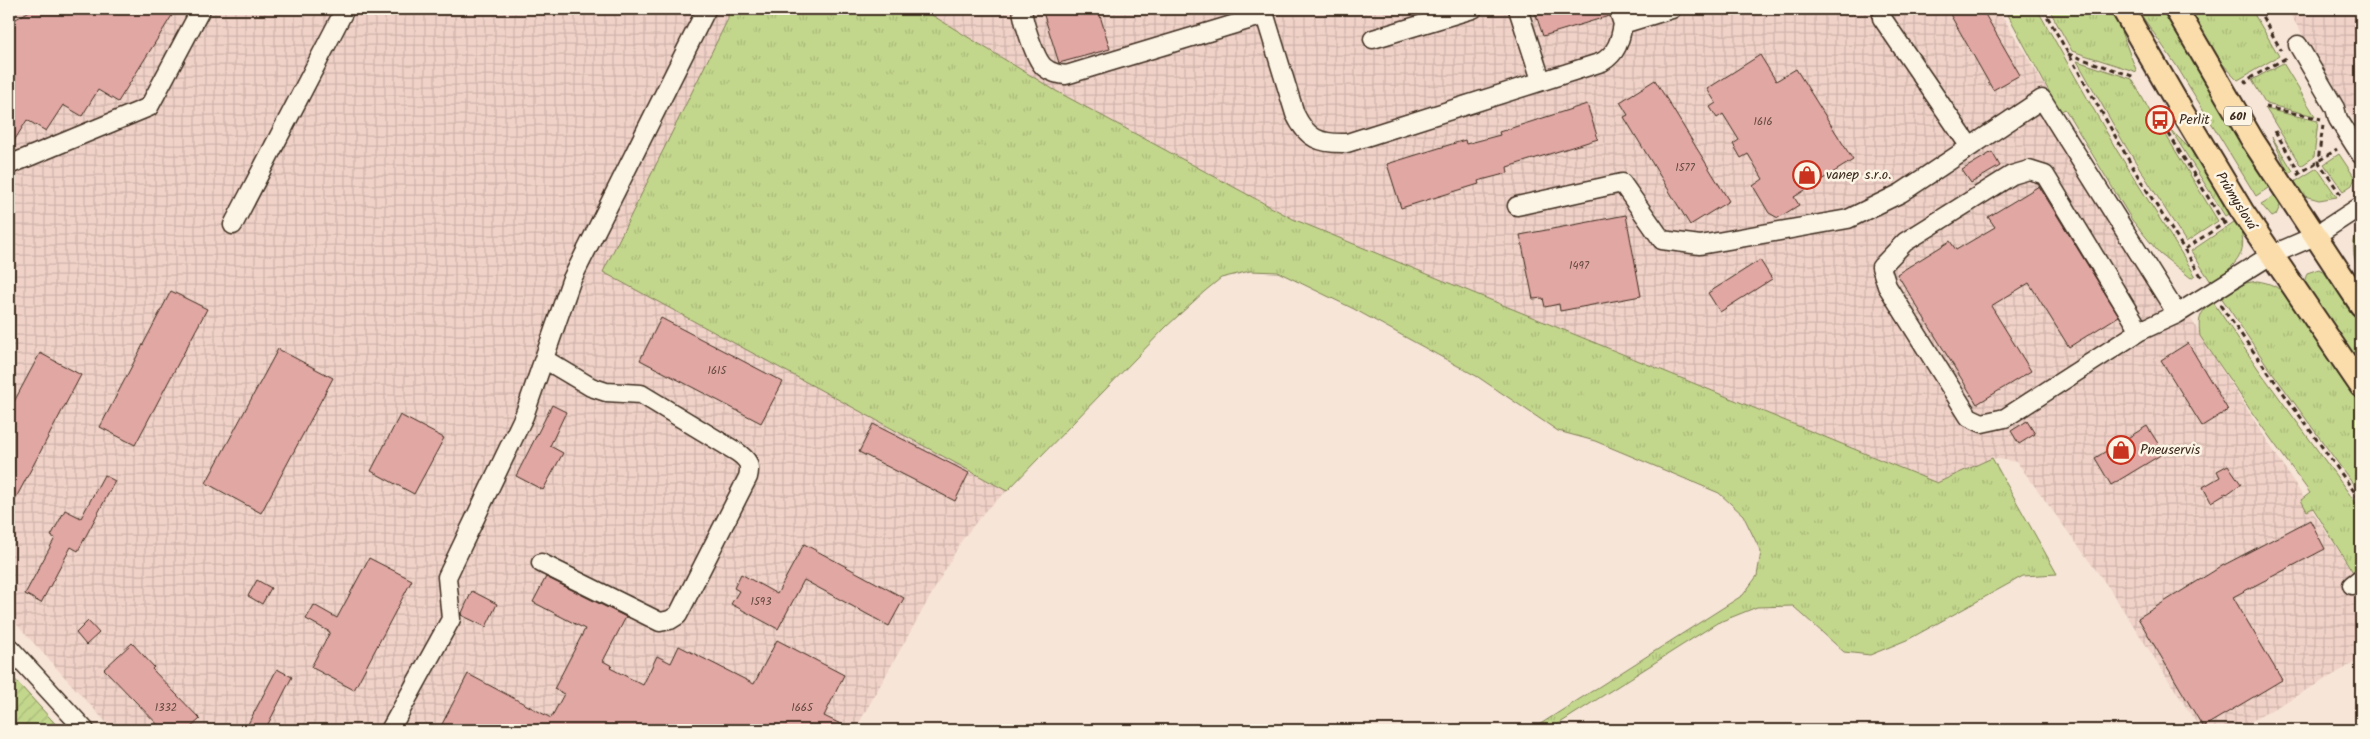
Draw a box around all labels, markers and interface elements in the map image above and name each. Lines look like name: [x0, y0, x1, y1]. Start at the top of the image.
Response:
bus stop icon: Perlit: [2145, 105, 2175, 135]
road number: 601: [2224, 106, 2252, 125]
place label: Perlit: [2179, 109, 2210, 131]
house number: 1616: [1753, 113, 1773, 131]
house number: 1577: [1675, 159, 1696, 177]
shop icon: vanep s.r.o.: [1792, 160, 1822, 190]
place label: vanep s.r.o.: [1826, 164, 1891, 186]
street label: Průmyslová: [2209, 168, 2263, 236]
house number: 1497: [1569, 257, 1590, 275]
house number: 1615: [708, 362, 728, 380]
shop icon: Pneuservis: [2106, 435, 2136, 465]
place label: Pneuservis: [2140, 439, 2200, 461]
house number: 1593: [750, 593, 772, 611]
house number: 1332: [155, 699, 177, 717]
house number: 1665: [791, 699, 814, 717]

